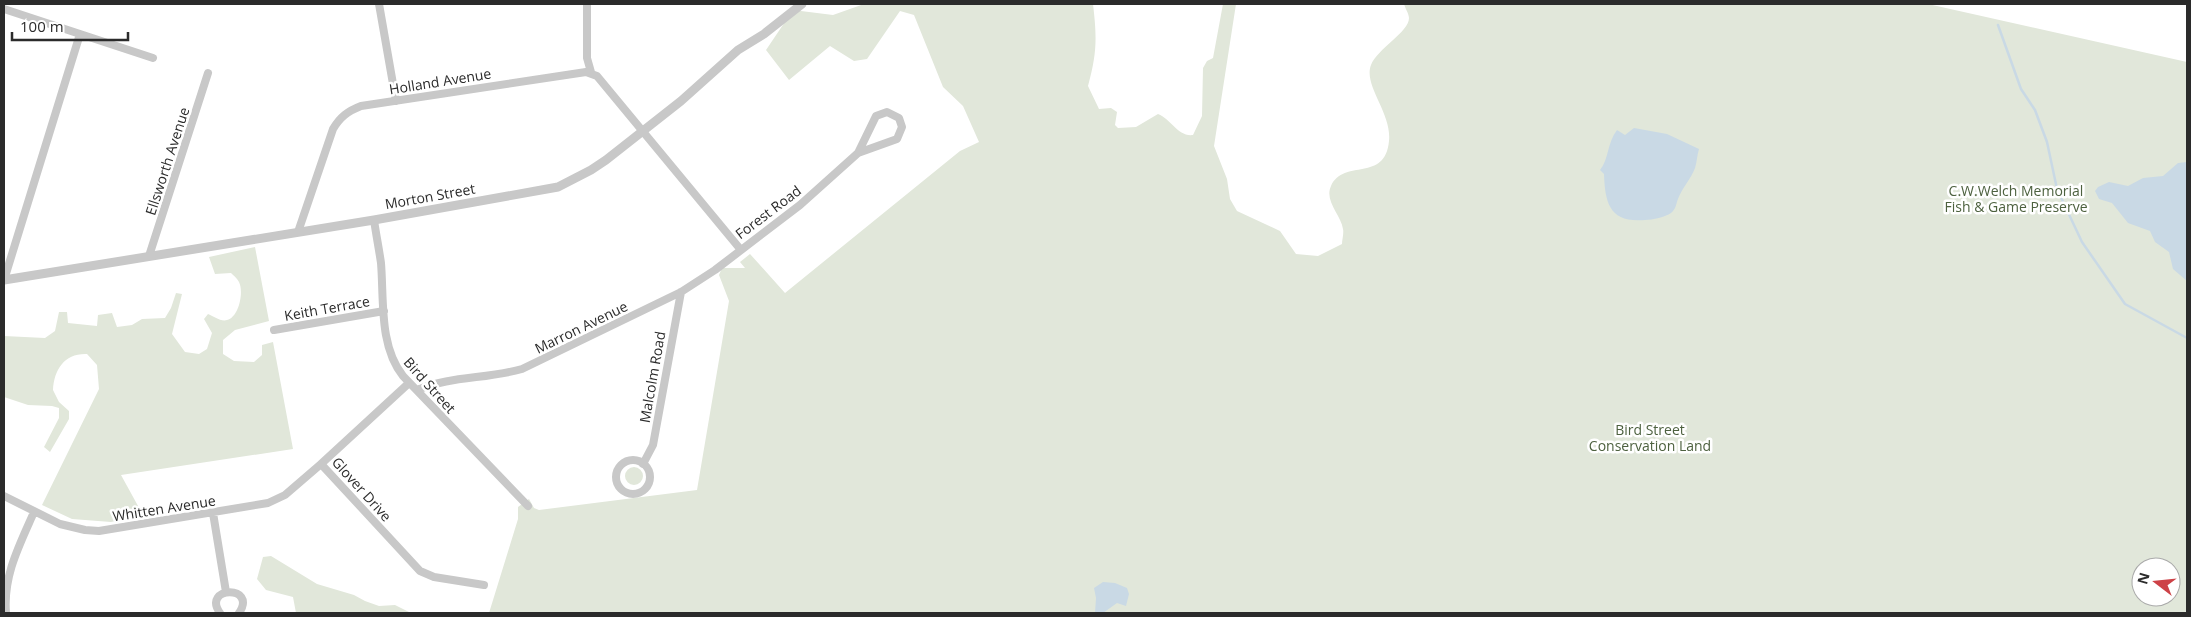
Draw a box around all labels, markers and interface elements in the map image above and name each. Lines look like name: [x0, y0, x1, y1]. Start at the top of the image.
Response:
scale bar: [12, 10, 129, 42]
text: 100 m: [20, 16, 64, 36]
street label: Holland Avenue: [388, 64, 493, 98]
street label: Ellsworth Avenue: [141, 104, 193, 217]
street label: Morton Street: [383, 179, 477, 213]
street label: Forest Road: [731, 181, 805, 243]
park label: C.W.Welch Memorial Fish & Game Preserve: [1944, 181, 2088, 216]
street label: Keith Terrace: [283, 291, 371, 325]
street label: Marron Avenue: [531, 296, 631, 358]
street label: Malcolm Road: [635, 330, 669, 424]
street label: Bird Street: [400, 353, 460, 417]
park label: Bird Street Conservation Land: [1589, 420, 1711, 455]
street label: Glover Drive: [328, 453, 396, 525]
street label: Whitten Avenue: [111, 490, 217, 526]
north arrow: [2131, 557, 2181, 607]
text: N: [2132, 570, 2154, 586]

